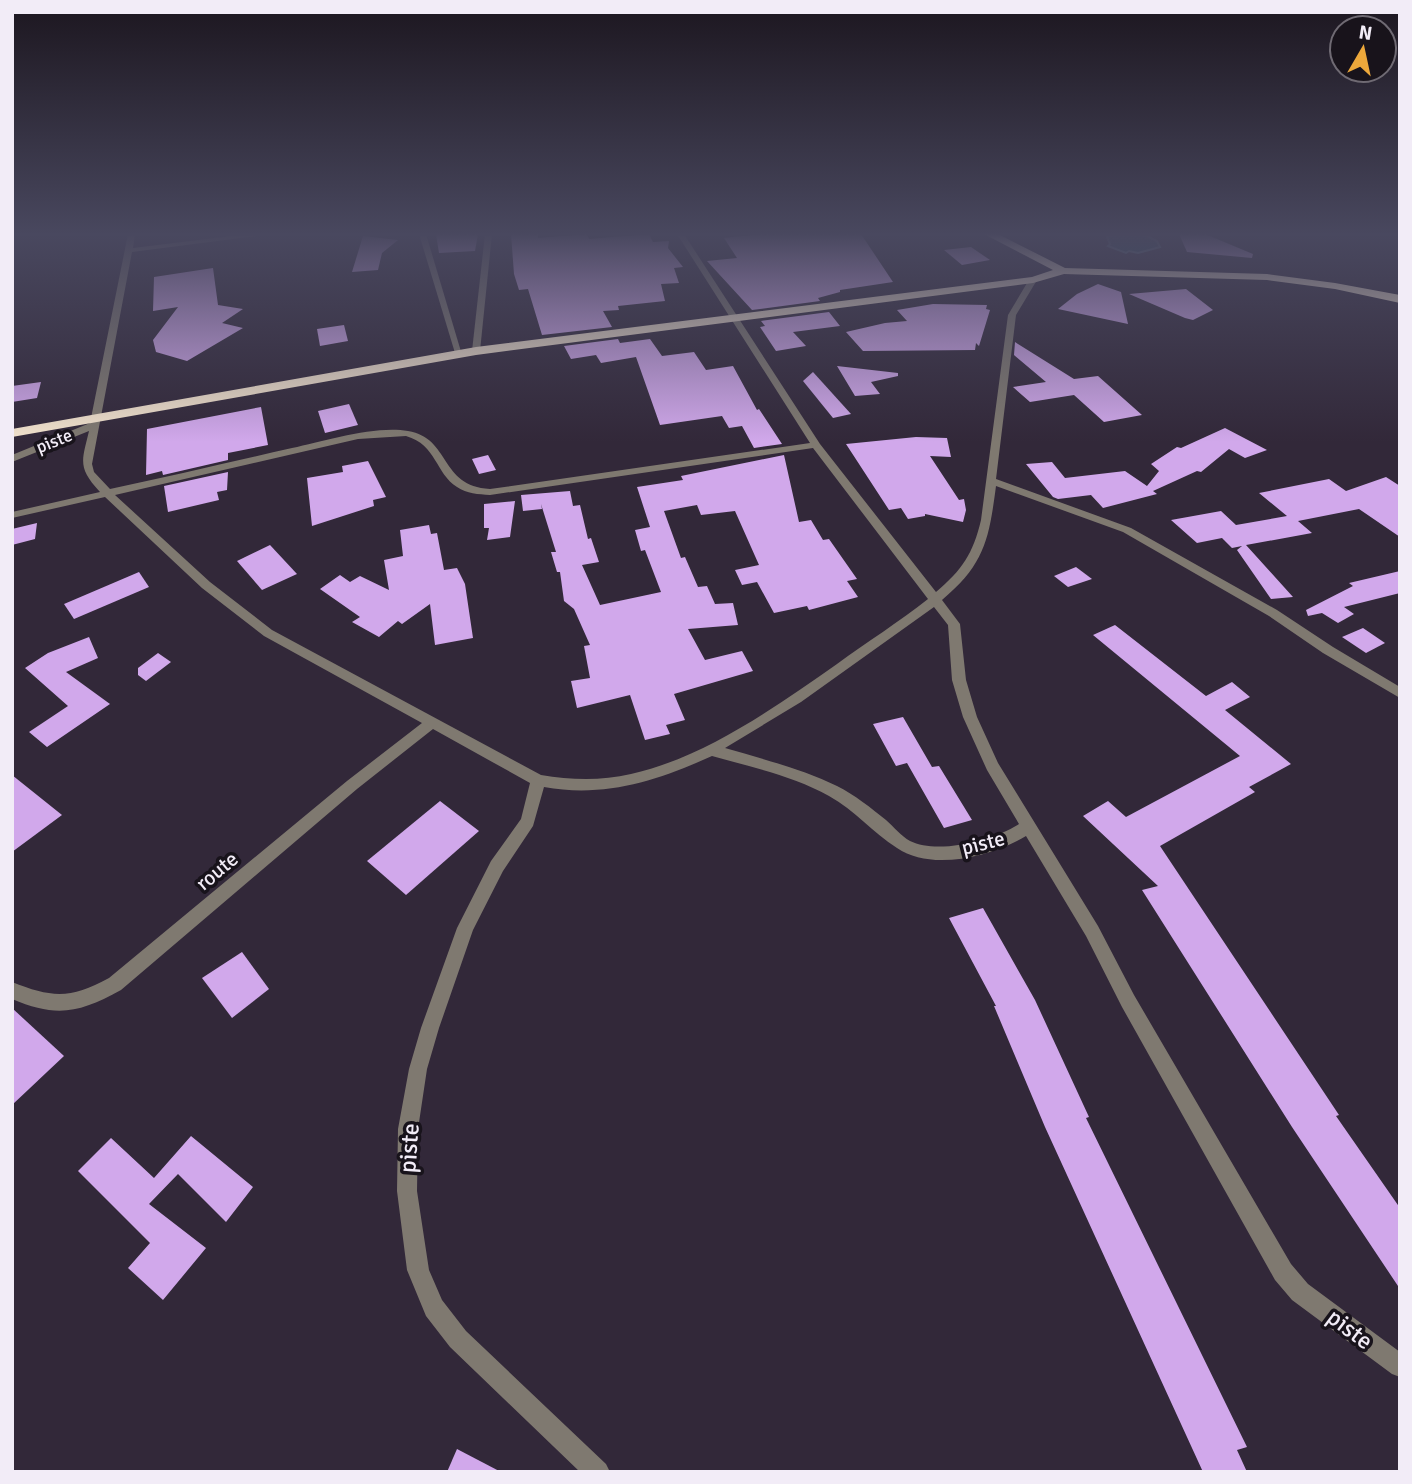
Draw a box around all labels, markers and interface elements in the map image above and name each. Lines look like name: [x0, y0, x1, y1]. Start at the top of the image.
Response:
north arrow: [1328, 14, 1398, 84]
text: N: [1357, 20, 1374, 46]
street label: piste: [33, 424, 75, 458]
street label: piste: [959, 825, 1007, 861]
street label: route: [190, 846, 244, 896]
street label: piste: [392, 1122, 426, 1174]
street label: piste: [1321, 1302, 1379, 1356]

